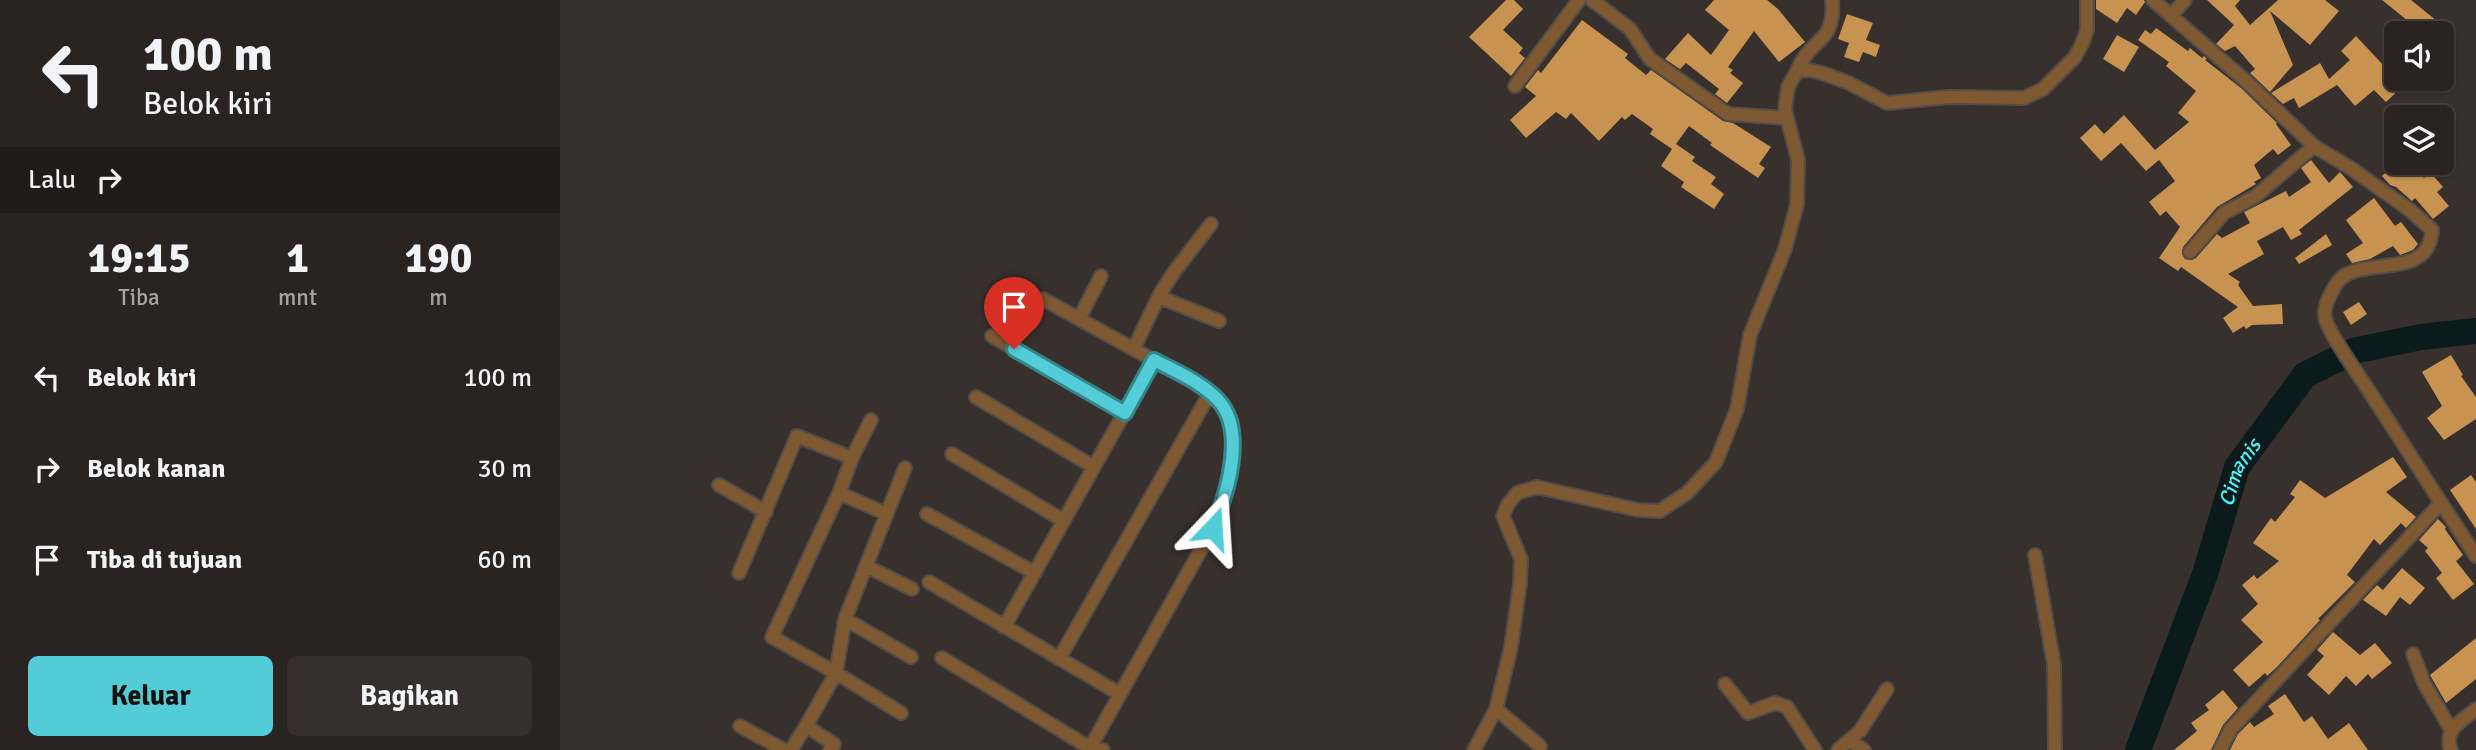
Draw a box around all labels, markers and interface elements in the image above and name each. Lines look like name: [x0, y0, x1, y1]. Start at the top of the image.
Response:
map controls: [2384, 21, 2454, 175]
button: sound: [2384, 21, 2454, 91]
text: 100 m: [143, 24, 273, 84]
icon: left: [28, 28, 119, 119]
text: Belok kiri: [143, 84, 273, 123]
button: layers: [2384, 105, 2454, 175]
icon: right: [90, 161, 128, 199]
text: Lalu: [28, 164, 76, 196]
text: 19:15: [87, 233, 191, 284]
text: 1: [286, 233, 309, 284]
text: 190: [404, 233, 472, 284]
pin: [984, 277, 1044, 349]
text: Tiba: [118, 283, 160, 312]
text: mnt: [278, 283, 317, 312]
text: m: [429, 283, 448, 312]
icon: arrive: [995, 288, 1033, 326]
icon: left: [28, 359, 66, 397]
text: Belok kiri: [87, 362, 196, 394]
text: 100 m: [463, 362, 532, 394]
water label: Cimanis: [2213, 432, 2268, 509]
icon: right: [28, 450, 66, 488]
text: Belok kanan: [87, 453, 225, 485]
text: 30 m: [477, 453, 532, 485]
position arrow: [1176, 491, 1250, 565]
icon: arrive: [28, 541, 66, 579]
text: Tiba di tujuan: [87, 544, 242, 576]
text: 60 m: [477, 544, 532, 576]
button: Keluar: [28, 656, 273, 736]
button: Bagikan: [287, 656, 532, 736]

